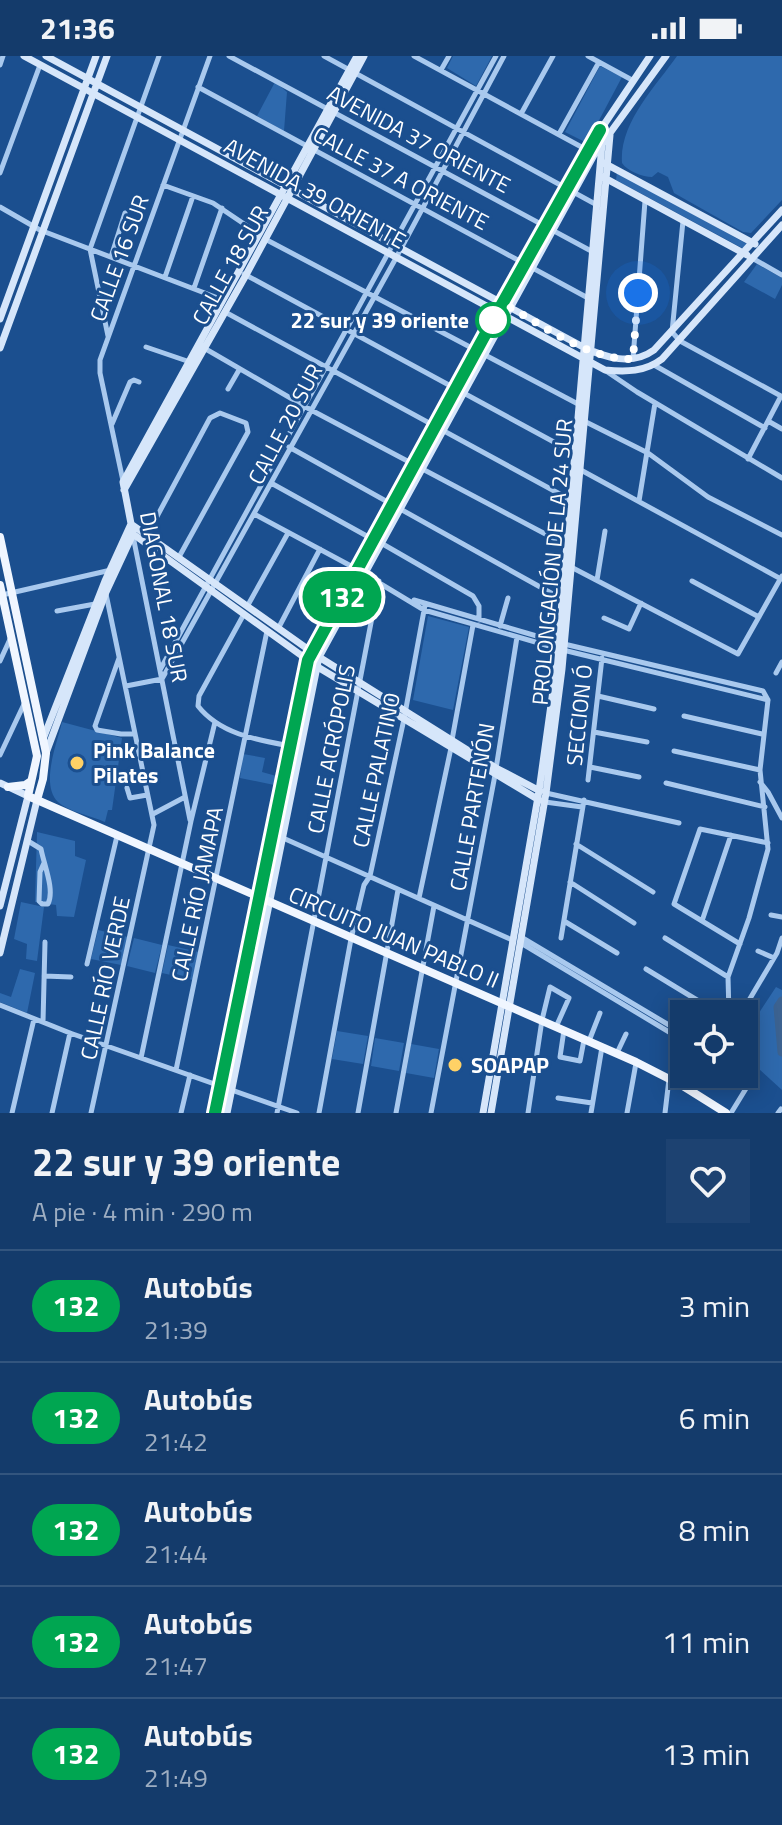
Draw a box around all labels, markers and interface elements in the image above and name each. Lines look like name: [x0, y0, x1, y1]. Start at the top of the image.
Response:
text: 21:36: [40, 5, 115, 51]
street label: AVENIDA 37 ORIENTE: [321, 76, 517, 202]
street label: CALLE 37 A ORIENTE: [307, 117, 495, 239]
street label: AVENIDA 39 ORIENTE: [218, 129, 412, 257]
street label: CALLE 16 SUR: [80, 190, 158, 326]
street label: CALLE 18 SUR: [183, 199, 277, 331]
your location: [618, 273, 658, 313]
place label: 22 sur y 39 oriente: [290, 303, 469, 337]
marker: 22 sur y 39 oriente: [476, 303, 510, 337]
street label: CALLE 20 SUR: [239, 358, 331, 490]
street label: PROLONGACIÓN DE LA 24 SUR: [523, 417, 581, 707]
street label: DIAGONAL 18 SUR: [131, 509, 197, 685]
line badge: 132: [296, 571, 388, 623]
text: 132: [318, 575, 366, 618]
street label: CALLE ACRÓPOLIS: [298, 662, 364, 836]
street label: SECCION Ó: [557, 663, 601, 767]
street label: CALLE PALATINO: [343, 689, 409, 851]
street label: CALLE PARTENÓN: [440, 720, 504, 894]
place label: Pink Balance Pilates: [93, 733, 215, 792]
marker: Pink Balance Pilates: [68, 754, 86, 772]
street label: CALLE RÍO JAMAPA: [162, 803, 232, 985]
street label: CIRCUITO JUAN PABLO II: [284, 877, 504, 997]
street label: CALLE RÍO VERDE: [71, 893, 139, 1063]
map controls: [670, 1000, 758, 1088]
button: locate: [670, 1000, 758, 1088]
place label: SOAPAP: [471, 1048, 549, 1082]
marker: SOAPAP: [446, 1056, 464, 1074]
text: 22 sur y 39 oriente: [32, 1133, 340, 1191]
button: heart: [666, 1139, 750, 1223]
text: A pie · 4 min · 290 m: [32, 1192, 253, 1231]
text: Autobús: [144, 1264, 253, 1310]
text: 3 min: [679, 1283, 750, 1329]
text: 132: [52, 1284, 100, 1327]
text: 21:39: [144, 1310, 208, 1349]
text: Autobús: [144, 1376, 253, 1422]
text: 6 min: [679, 1395, 750, 1441]
text: 132: [52, 1396, 100, 1439]
text: 21:42: [144, 1422, 208, 1461]
text: Autobús: [144, 1488, 253, 1534]
text: 8 min: [679, 1507, 750, 1553]
text: 132: [52, 1508, 100, 1551]
text: 21:44: [144, 1534, 208, 1573]
text: Autobús: [144, 1600, 253, 1646]
text: 11 min: [662, 1619, 750, 1665]
text: 132: [52, 1620, 100, 1663]
text: 21:47: [144, 1646, 208, 1685]
text: Autobús: [144, 1712, 253, 1758]
text: 13 min: [662, 1731, 750, 1777]
text: 132: [52, 1732, 100, 1775]
text: 21:49: [144, 1758, 208, 1797]

